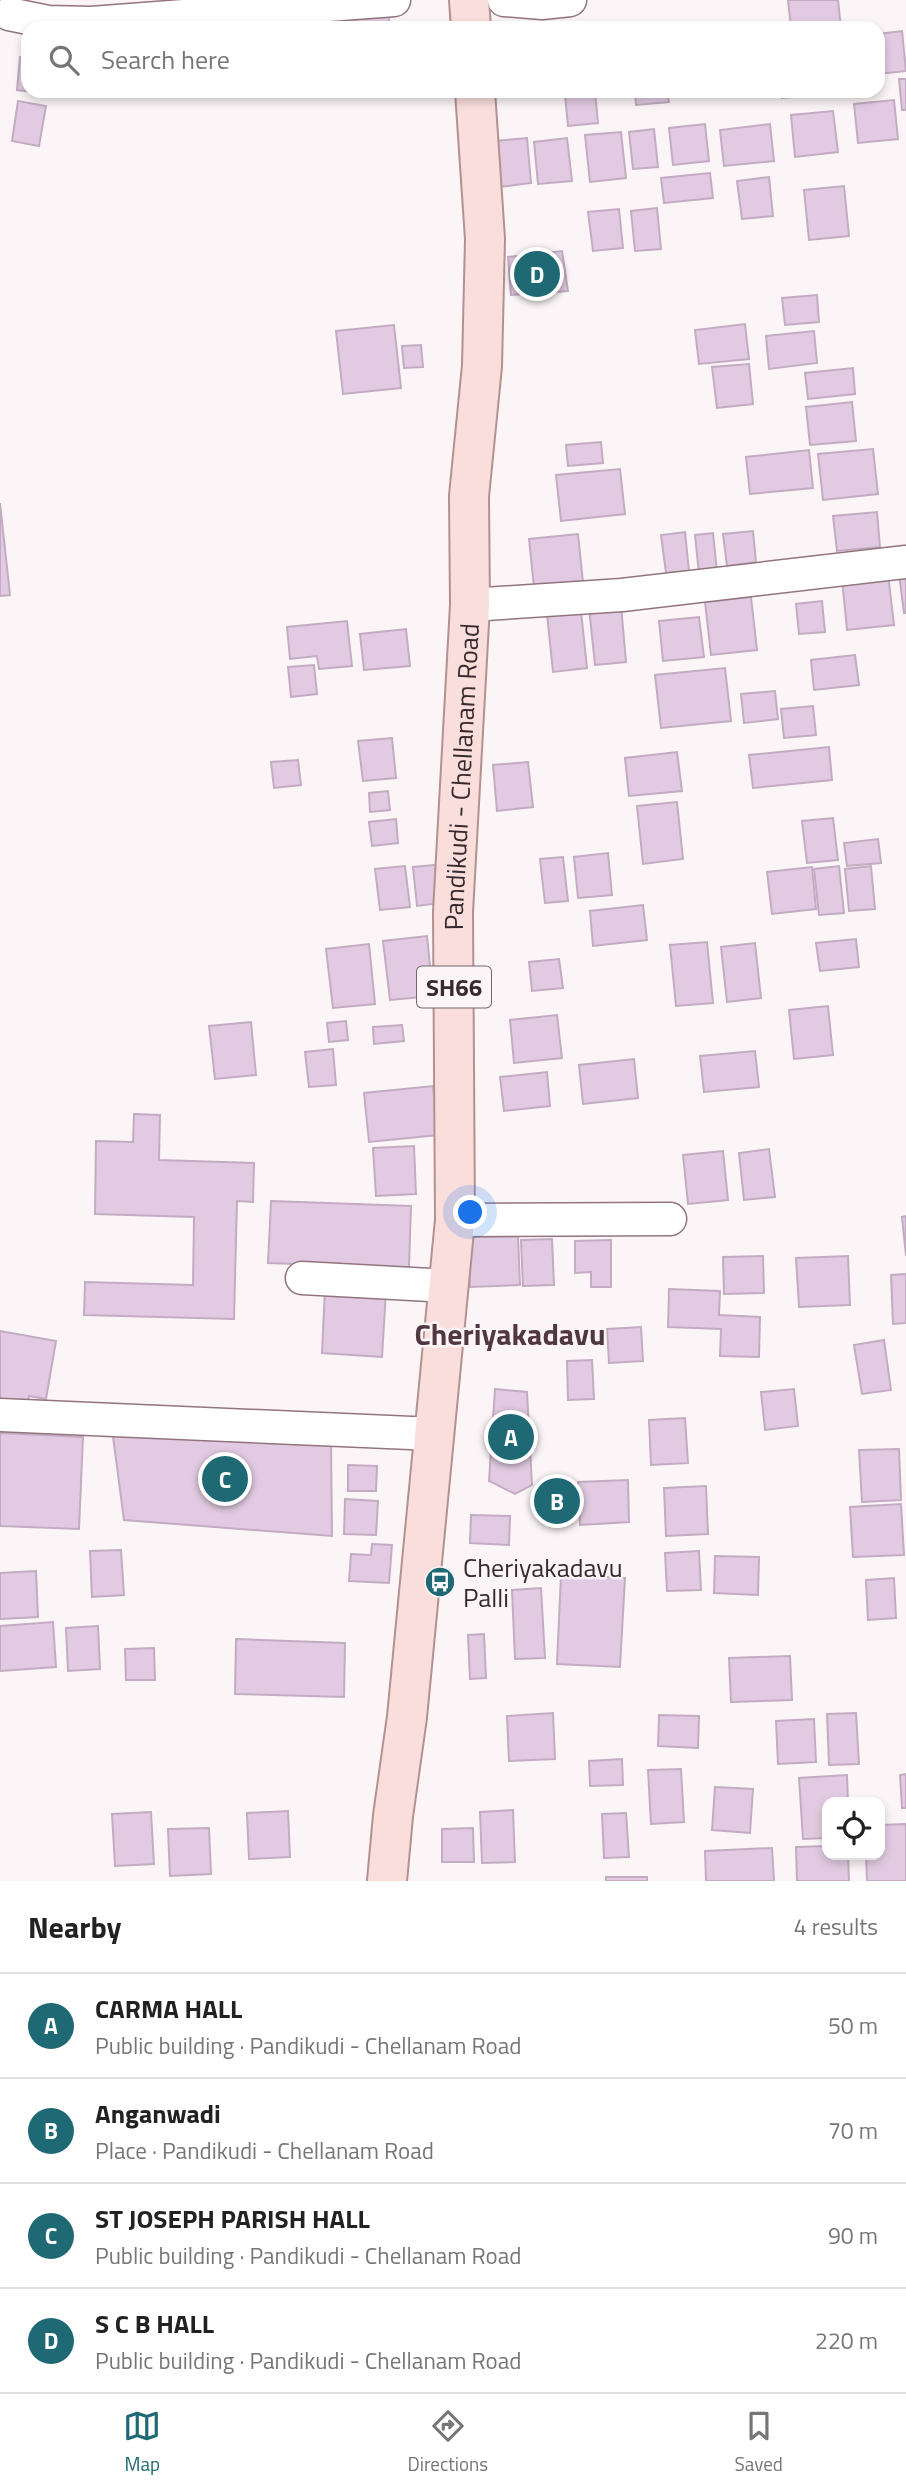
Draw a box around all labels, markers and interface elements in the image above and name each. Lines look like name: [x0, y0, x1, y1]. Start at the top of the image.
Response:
search box: [21, 21, 885, 98]
text: Search here: [101, 40, 230, 79]
icon: search: [45, 41, 83, 79]
pin: D: [514, 248, 560, 300]
street label: Pandikudi - Chellanam Road: [433, 622, 488, 930]
road number: SH66: [417, 967, 491, 1007]
your location: [453, 1195, 487, 1229]
district label: Cheriyakadavu: [414, 1311, 606, 1357]
pin: A: [488, 1411, 534, 1463]
pin: C: [202, 1453, 248, 1505]
pin: B: [534, 1475, 580, 1527]
place label: Cheriyakadavu Palli: [463, 1548, 623, 1617]
bus stop icon: Cheriyakadavu Palli: [423, 1565, 457, 1599]
map controls: [822, 1797, 885, 1860]
button: locate: [822, 1797, 885, 1860]
text: Nearby: [28, 1904, 121, 1950]
text: 4 results: [794, 1909, 878, 1944]
text: CARMA HALL: [95, 1989, 242, 2028]
text: A: [44, 2008, 58, 2043]
text: 50 m: [828, 2008, 878, 2043]
text: Public building · Pandikudi - Chellanam Road: [95, 2028, 521, 2063]
text: Anganwadi: [95, 2094, 221, 2133]
text: B: [44, 2113, 58, 2148]
text: 70 m: [828, 2113, 878, 2148]
text: Place · Pandikudi - Chellanam Road: [95, 2133, 434, 2168]
text: ST JOSEPH PARISH HALL: [95, 2199, 370, 2238]
text: C: [45, 2218, 57, 2253]
text: 90 m: [828, 2218, 878, 2253]
text: Public building · Pandikudi - Chellanam Road: [95, 2238, 521, 2273]
text: S C B HALL: [95, 2304, 214, 2343]
text: D: [44, 2323, 58, 2358]
text: 220 m: [815, 2323, 878, 2358]
text: Public building · Pandikudi - Chellanam Road: [95, 2343, 521, 2378]
tab: Map: [123, 2407, 161, 2478]
tab: Directions: [408, 2407, 488, 2478]
tab: Saved: [734, 2407, 783, 2478]

